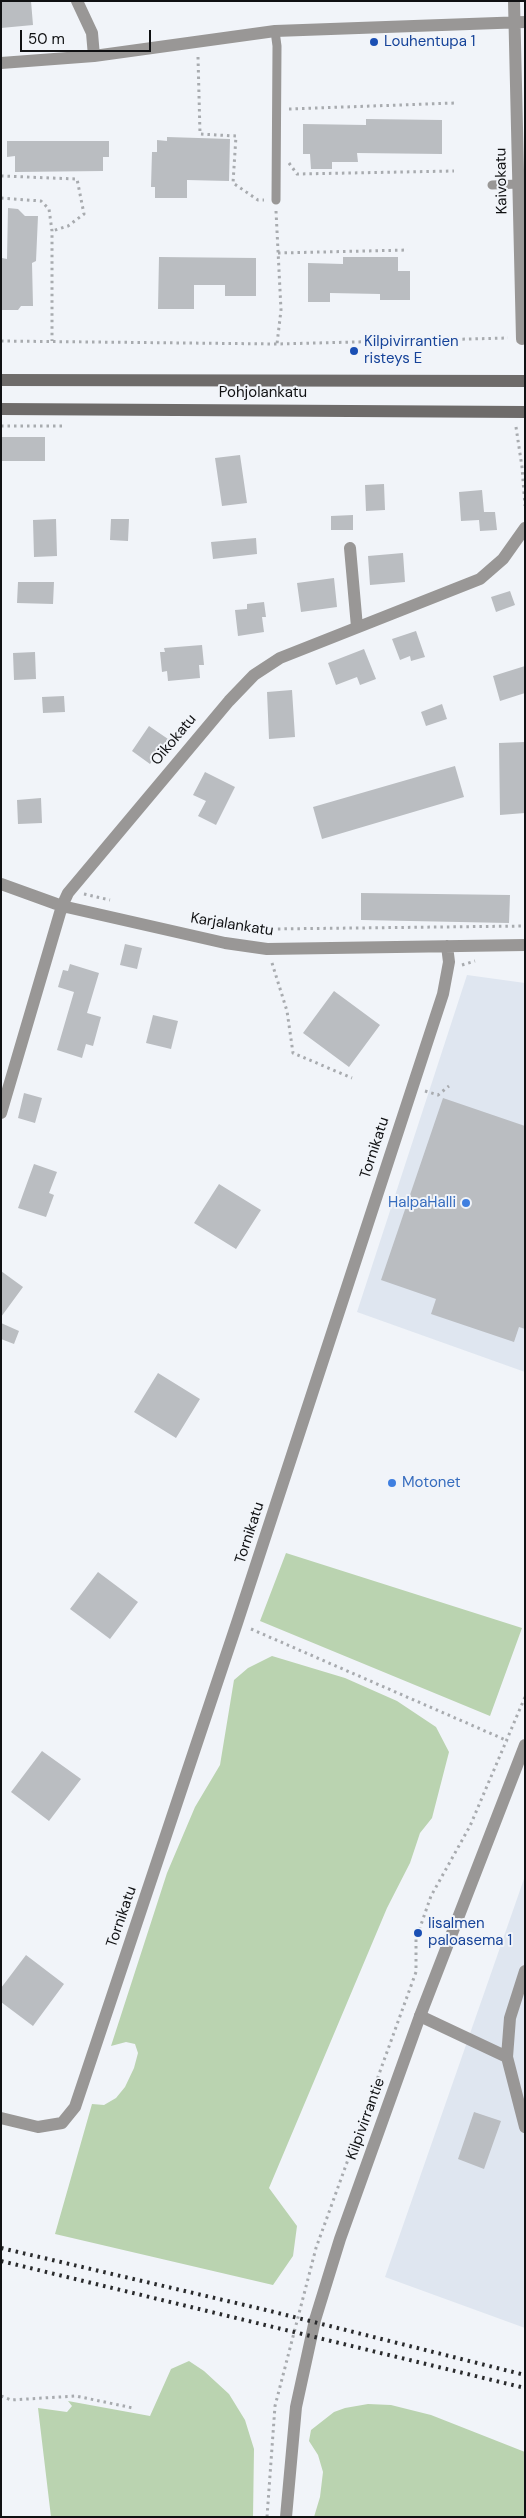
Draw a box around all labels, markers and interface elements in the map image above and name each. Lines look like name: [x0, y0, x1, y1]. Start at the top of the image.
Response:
scale bar: [22, 20, 154, 52]
text: 50 m: [28, 29, 65, 49]
place label: Louhentupa 1: [384, 33, 476, 51]
marker: Louhentupa 1: [368, 36, 380, 48]
street label: Kaivokatu: [492, 148, 512, 214]
place label: Kilpivirrantien risteys E: [364, 333, 459, 368]
marker: Kilpivirrantien risteys E: [348, 345, 360, 357]
street label: Pohjolankatu: [219, 384, 307, 402]
street label: Oikokatu: [147, 711, 201, 769]
street label: Karjalankatu: [189, 910, 275, 940]
street label: Tornikatu: [357, 1115, 393, 1181]
place label: HalpaHalli: [388, 1194, 456, 1212]
marker: HalpaHalli: [460, 1197, 472, 1209]
place label: Motonet: [402, 1474, 461, 1492]
marker: Motonet: [386, 1477, 398, 1489]
street label: Tornikatu: [232, 1500, 268, 1566]
street label: Tornikatu: [103, 1884, 141, 1950]
place label: Iisalmen paloasema 1: [428, 1915, 512, 1950]
marker: Iisalmen paloasema 1: [412, 1927, 424, 1939]
street label: Kilpivirrantie: [343, 2075, 389, 2163]

